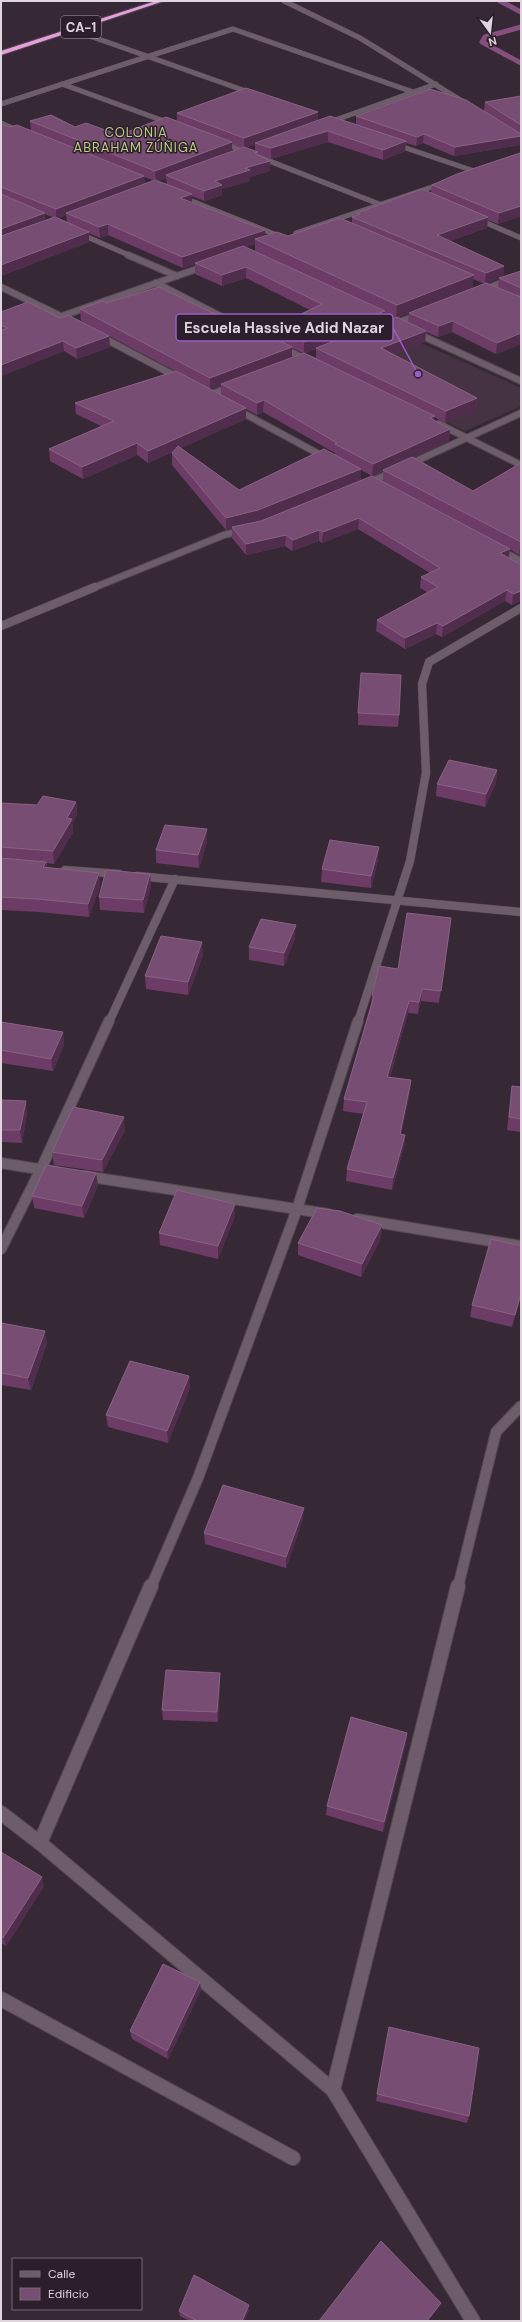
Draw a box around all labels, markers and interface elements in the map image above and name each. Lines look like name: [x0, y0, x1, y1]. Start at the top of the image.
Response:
north arrow: [470, 12, 510, 52]
road number: CA-1: [61, 16, 101, 38]
text: N: [487, 34, 498, 49]
district label: COLONIA ABRAHAM ZÚÑIGA: [74, 124, 198, 156]
callout: Escuela Hassive Adid Nazar: [176, 314, 393, 341]
text: Escuela Hassive Adid Nazar: [184, 318, 384, 338]
legend: [12, 2258, 142, 2310]
text: Calle: [48, 2266, 75, 2282]
text: Edificio: [48, 2286, 89, 2302]

